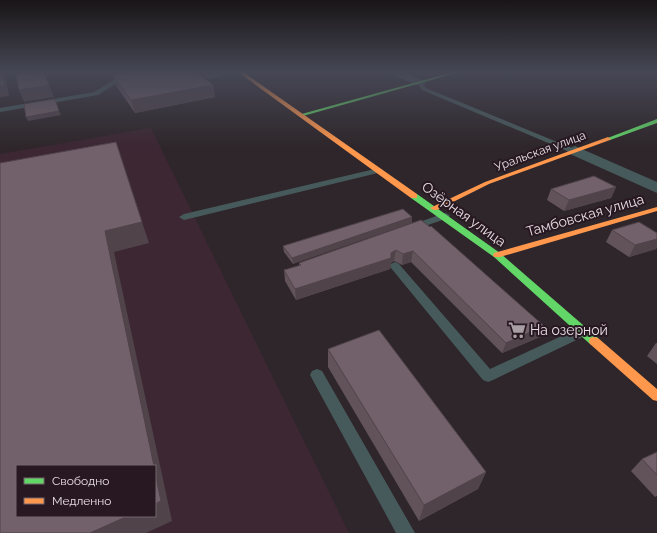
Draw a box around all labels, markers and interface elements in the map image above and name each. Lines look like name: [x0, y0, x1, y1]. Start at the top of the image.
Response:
street label: Уральская улица: [492, 128, 588, 174]
street label: Озёрная улица: [419, 178, 509, 250]
street label: Тамбовская улица: [524, 191, 646, 239]
supermarket icon: На озерной: [507, 320, 527, 340]
place label: На озерной: [530, 322, 608, 338]
legend: [16, 465, 156, 517]
text: Свободно: [52, 474, 109, 488]
text: Медленно: [52, 494, 111, 508]

